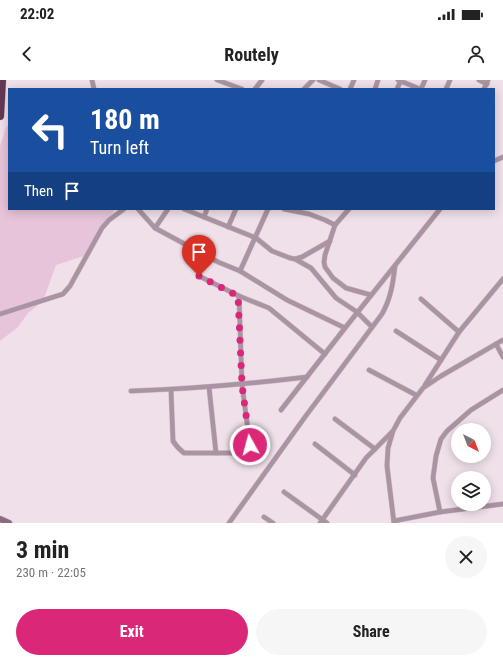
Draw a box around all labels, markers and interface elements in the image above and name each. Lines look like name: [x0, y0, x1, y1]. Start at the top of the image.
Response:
text: 22:02: [20, 5, 54, 23]
icon: back: [16, 43, 38, 65]
icon: person: [465, 43, 487, 65]
text: Routely: [224, 44, 279, 65]
text: 180 m: [90, 103, 160, 136]
icon: left: [24, 104, 76, 156]
text: Turn left: [90, 137, 149, 158]
icon: arrive: [61, 180, 83, 202]
text: Then: [24, 182, 53, 200]
pin: [182, 235, 216, 276]
icon: arrive: [188, 241, 210, 263]
north arrow: [451, 423, 491, 463]
map controls: [451, 423, 491, 511]
position arrow: [229, 424, 271, 466]
button: layers: [451, 471, 491, 511]
text: 3 min: [16, 536, 69, 564]
button: close: [445, 536, 487, 578]
text: 230 m · 22:05: [16, 565, 86, 580]
button: Exit: [16, 609, 248, 655]
button: Share: [256, 609, 487, 655]

